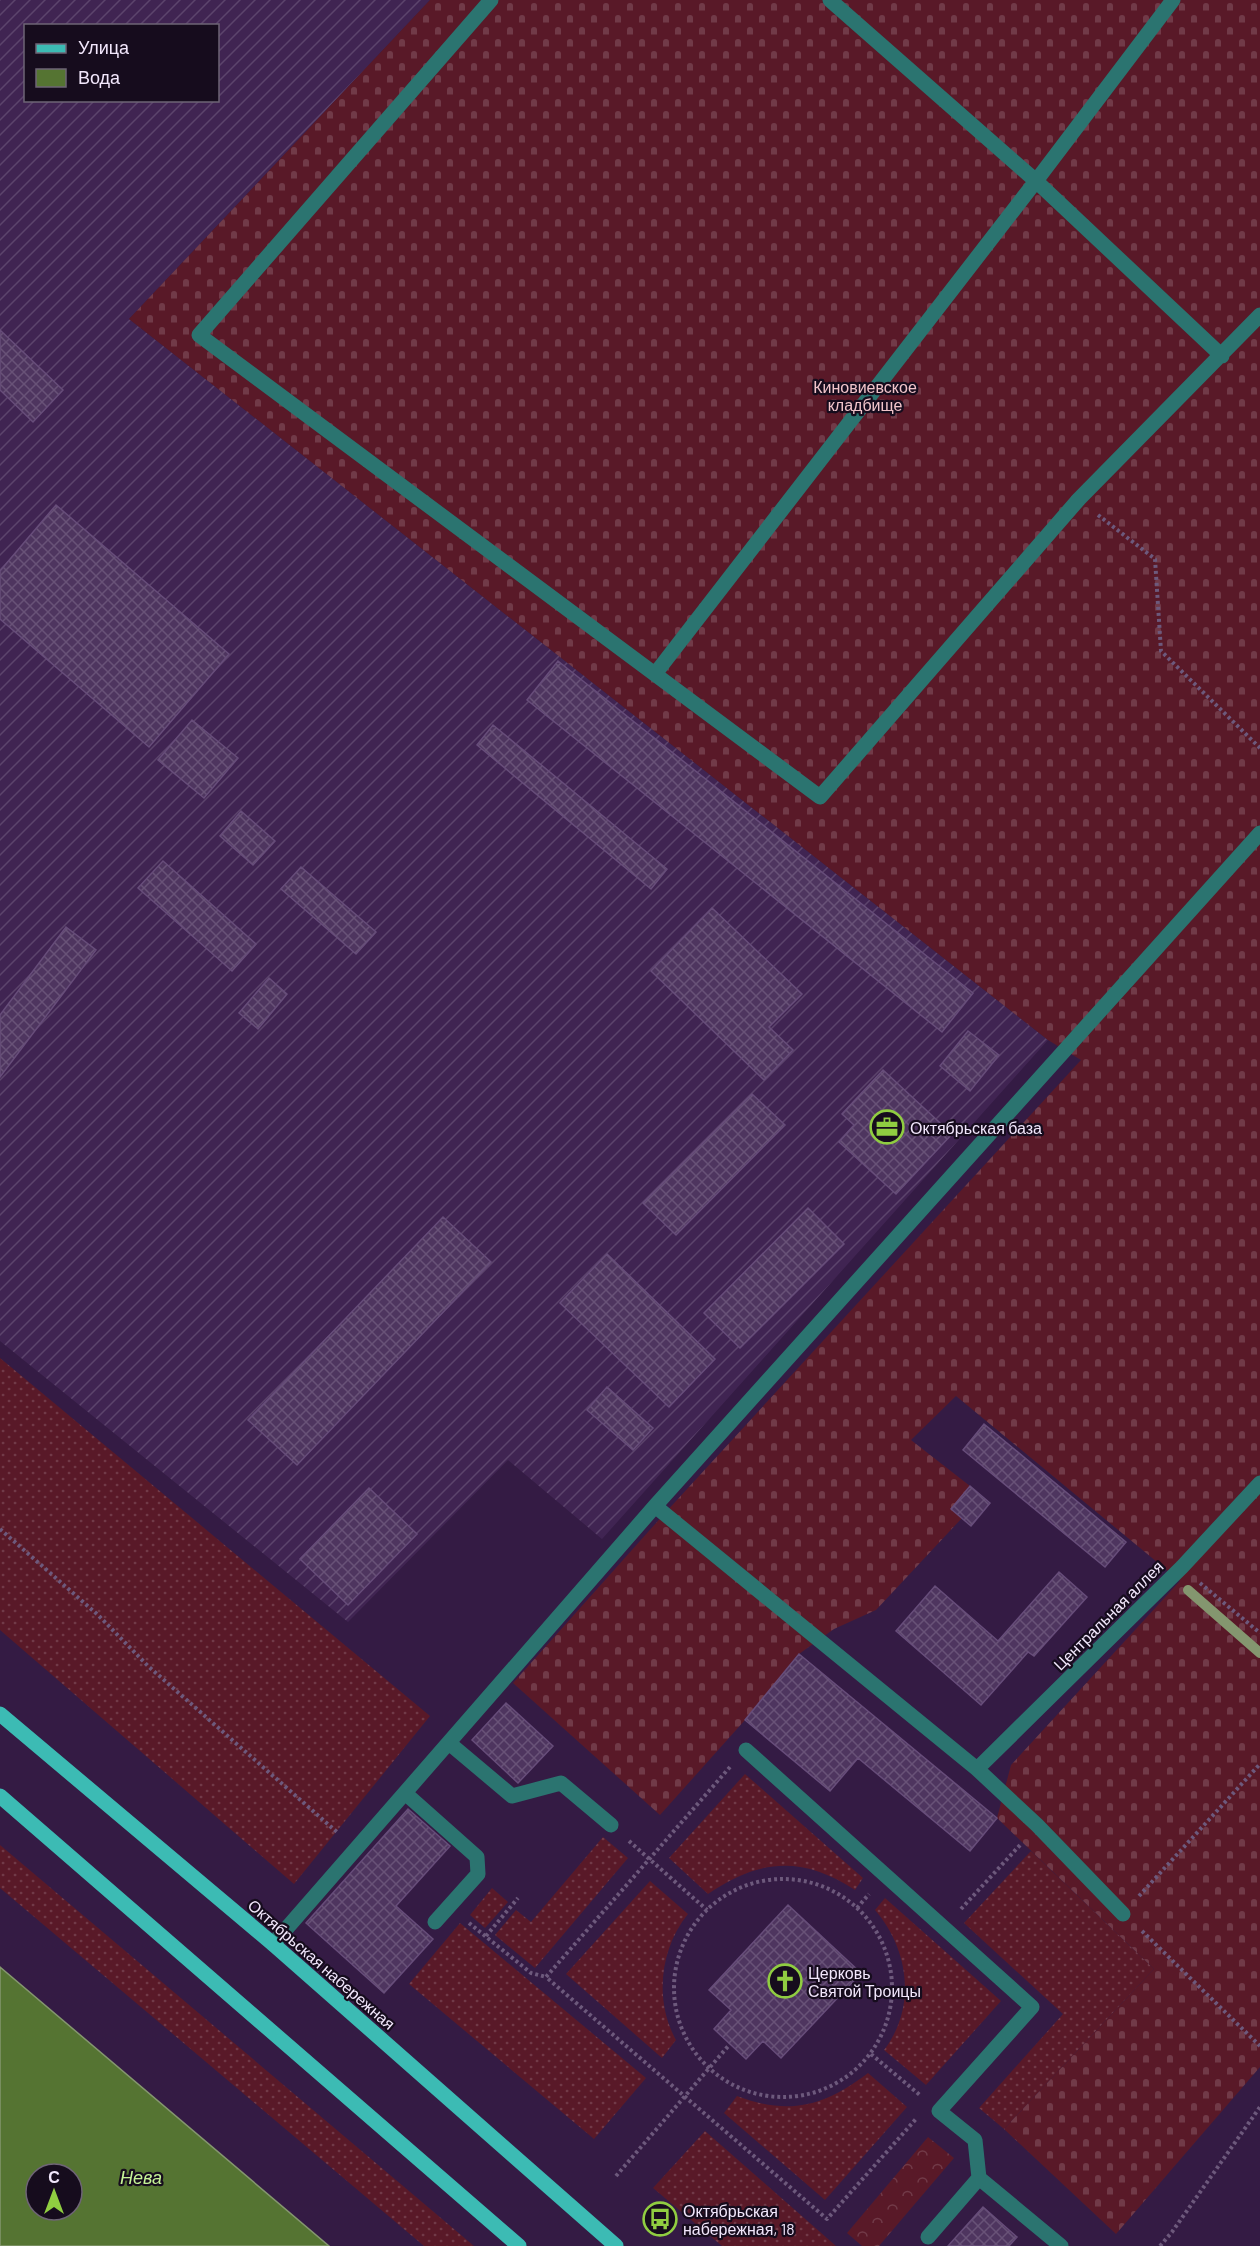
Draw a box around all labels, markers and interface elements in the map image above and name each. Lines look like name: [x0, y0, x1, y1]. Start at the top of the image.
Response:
legend: [24, 24, 219, 102]
text: Улица: [78, 36, 130, 58]
text: Вода: [78, 66, 121, 88]
park label: Киновиевское кладбище: [813, 377, 917, 414]
office icon: Октябрьская база: [869, 1109, 905, 1145]
place label: Октябрьская база: [910, 1118, 1042, 1137]
street label: Центральная аллея: [1049, 1556, 1167, 1674]
street label: Октябрьская набережная: [245, 1895, 399, 2033]
church icon: Церковь Святой Троицы: [767, 1963, 803, 1999]
place label: Церковь Святой Троицы: [808, 1963, 921, 2000]
north arrow: [24, 2162, 84, 2222]
water label: Нева: [120, 2166, 162, 2188]
text: С: [48, 2167, 60, 2186]
bus stop icon: Октябрьская набережная, 18: [642, 2201, 678, 2237]
place label: Октябрьская набережная, 18: [683, 2201, 795, 2238]

